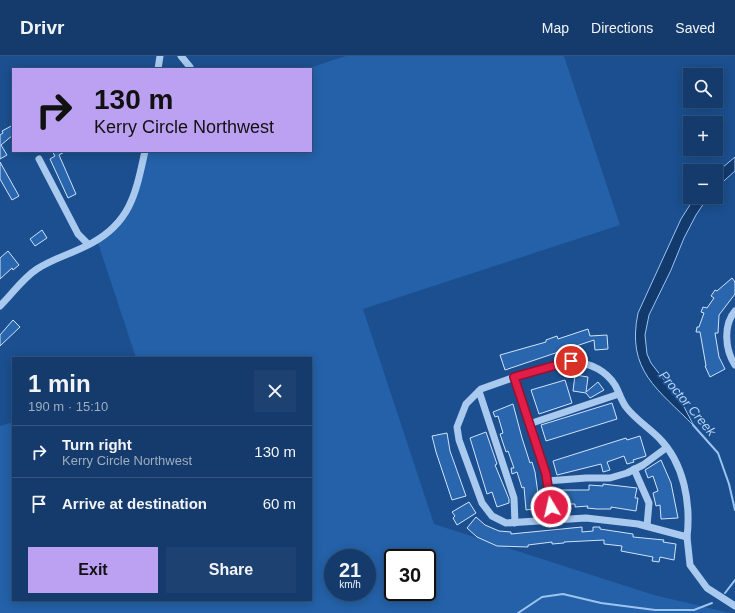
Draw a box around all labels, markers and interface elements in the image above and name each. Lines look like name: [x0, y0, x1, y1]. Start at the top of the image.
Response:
text: Drivr: [20, 17, 64, 38]
text: Map: [542, 20, 569, 36]
text: Directions: [591, 20, 653, 36]
text: Saved: [675, 20, 715, 36]
map controls: [683, 68, 723, 204]
button: search: [683, 68, 723, 108]
icon: right: [28, 84, 80, 136]
text: 130 m: [94, 84, 173, 115]
button: +: [683, 116, 723, 156]
text: Kerry Circle Northwest: [94, 117, 274, 137]
button: −: [683, 164, 723, 204]
pin: [554, 344, 588, 378]
icon: arrive: [560, 350, 582, 372]
water label: Proctor Creek: [656, 368, 720, 440]
text: 1 min: [28, 370, 91, 397]
button: close: [254, 370, 296, 412]
text: 190 m · 15:10: [28, 399, 108, 414]
text: Turn right: [62, 436, 132, 453]
icon: right: [28, 441, 50, 463]
text: 130 m: [254, 443, 296, 460]
text: Kerry Circle Northwest: [62, 453, 192, 468]
position arrow: [530, 486, 572, 528]
icon: arrive: [28, 493, 50, 515]
text: Arrive at destination: [62, 495, 207, 512]
text: 60 m: [263, 495, 296, 512]
button: Exit: [28, 547, 158, 593]
button: Share: [166, 547, 296, 593]
speed limit sign: 30: [384, 549, 436, 601]
text: 21: [339, 559, 361, 581]
text: km/h: [339, 579, 361, 590]

